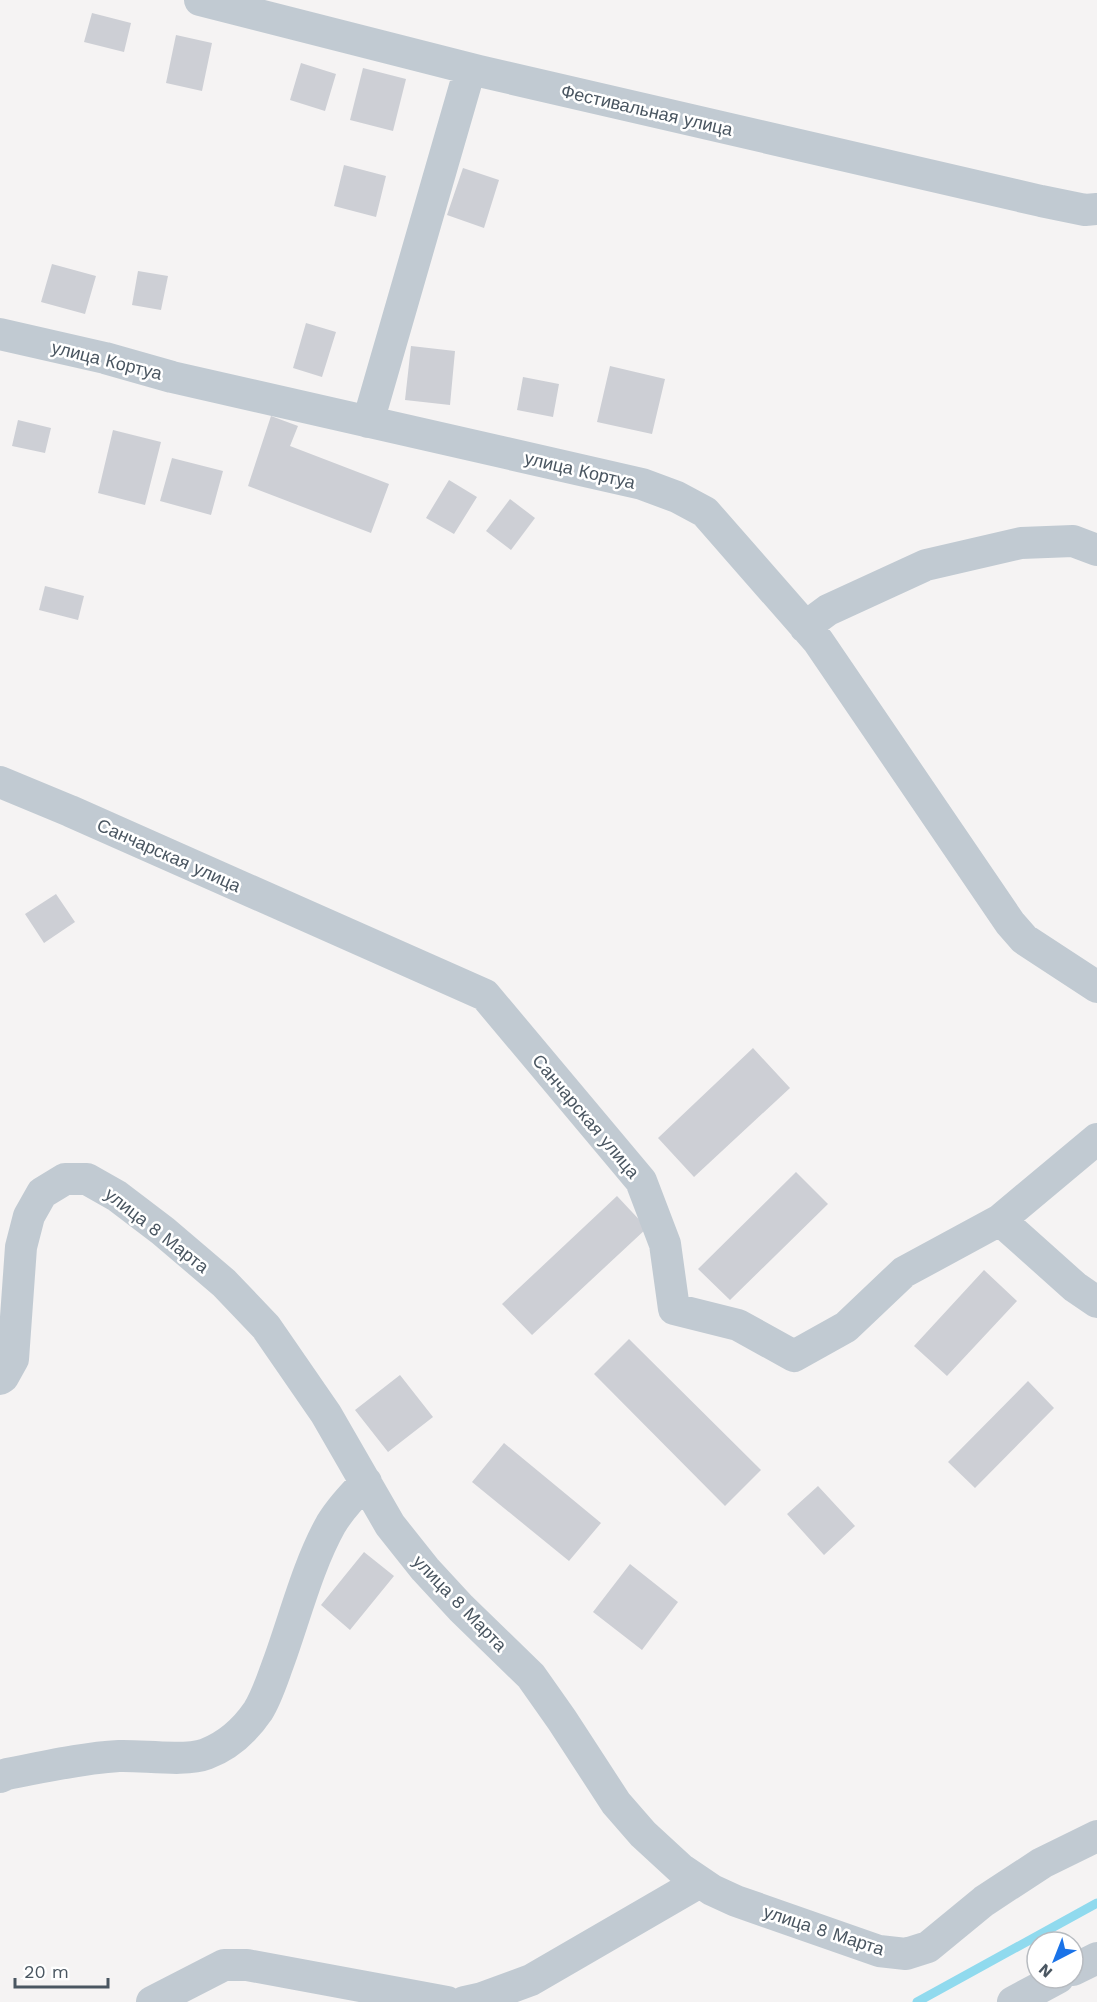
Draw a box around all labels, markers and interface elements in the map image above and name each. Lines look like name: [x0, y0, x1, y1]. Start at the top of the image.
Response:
street label: Фестивальная улица: [559, 80, 736, 140]
street label: улица Кортуа: [50, 336, 165, 384]
street label: улица Кортуа: [523, 447, 638, 493]
street label: Санчарская улица: [94, 814, 245, 897]
street label: Санчарская улица: [528, 1050, 645, 1183]
street label: улица 8 Марта: [101, 1183, 214, 1278]
street label: улица 8 Марта: [409, 1550, 512, 1656]
street label: улица 8 Марта: [761, 1901, 888, 1960]
north arrow: [1025, 1930, 1085, 1990]
scale bar: [15, 1951, 108, 1989]
text: N: [1035, 1960, 1056, 1982]
text: 20 m: [24, 1961, 69, 1982]

